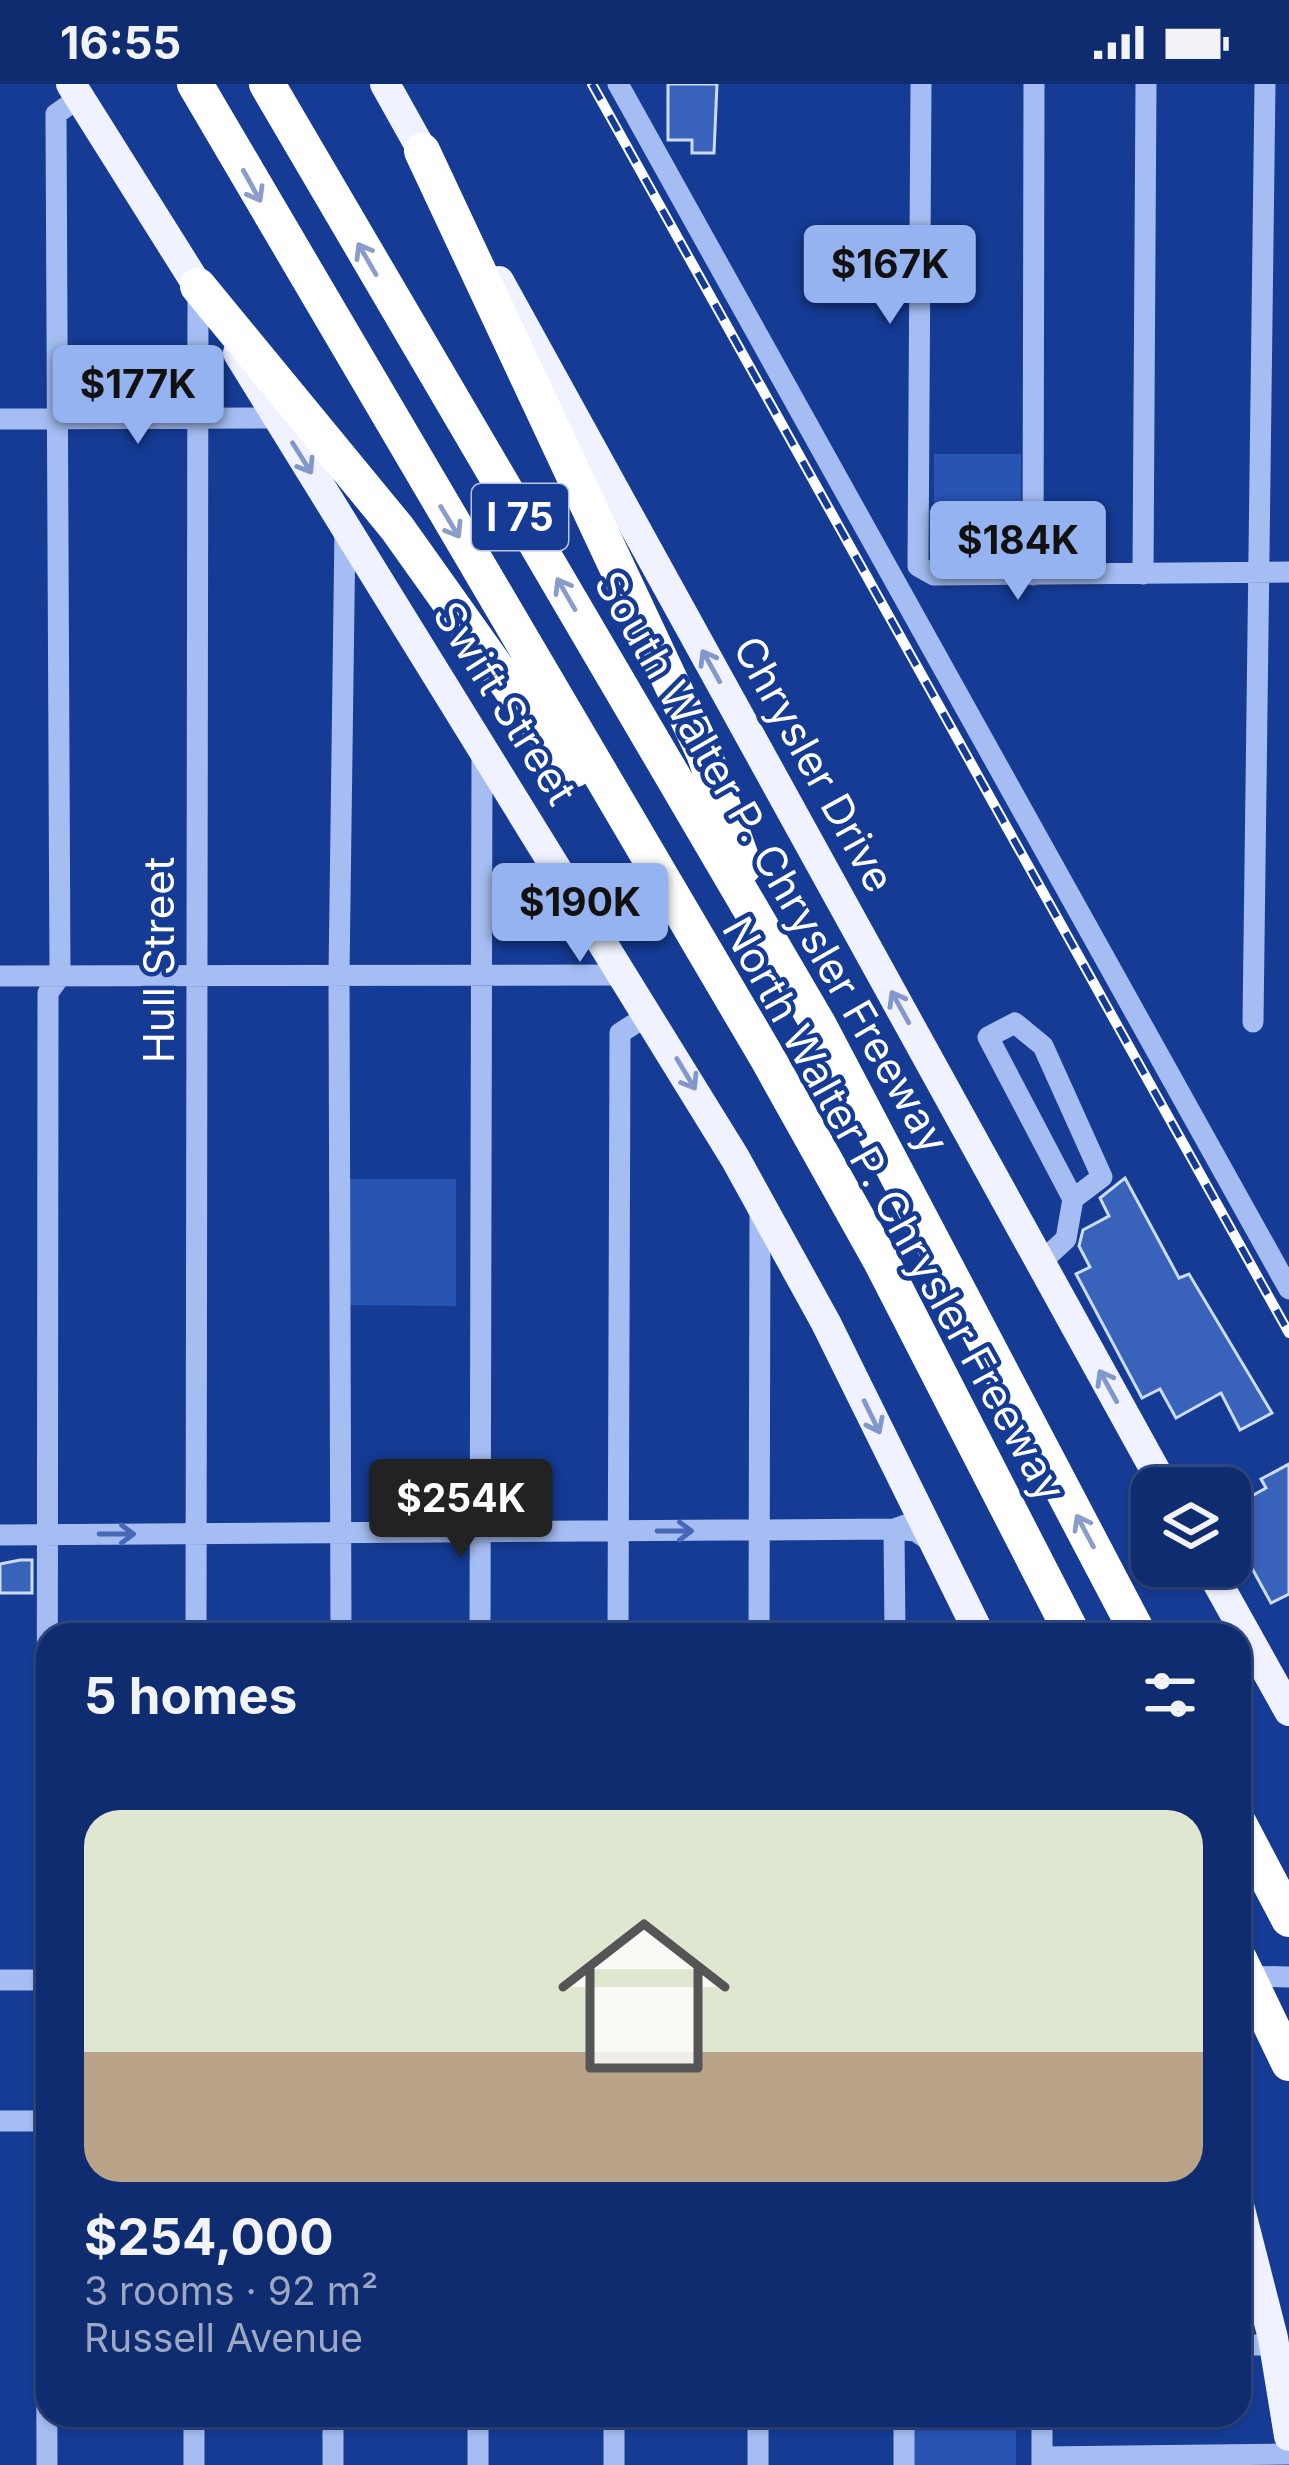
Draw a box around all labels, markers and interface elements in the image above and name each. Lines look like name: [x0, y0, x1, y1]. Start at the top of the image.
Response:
text: 16:55: [60, 15, 181, 70]
one-way arrow: [241, 168, 264, 203]
pin: $167K: [806, 225, 974, 327]
text: $167K: [831, 240, 949, 287]
one-way arrow: [354, 242, 378, 277]
pin: $177K: [54, 345, 222, 447]
text: $177K: [80, 360, 196, 407]
one-way arrow: [289, 440, 314, 474]
road number: I 75: [472, 484, 568, 550]
pin: $184K: [934, 501, 1102, 603]
one-way arrow: [438, 504, 462, 539]
text: $184K: [957, 516, 1079, 563]
street label: South Walter P. Chrysler Freeway: [584, 562, 960, 1162]
one-way arrow: [553, 577, 577, 612]
street label: Swift Street: [423, 592, 588, 814]
street label: Chrysler Drive: [723, 627, 906, 900]
one-way arrow: [699, 649, 723, 684]
street label: Hull Street: [133, 857, 184, 1063]
pin: $190K: [496, 863, 664, 965]
text: $190K: [519, 878, 641, 925]
street label: North Walter P. Chrysler Freeway: [712, 908, 1077, 1510]
one-way arrow: [888, 990, 911, 1025]
one-way arrow: [674, 1056, 698, 1091]
one-way arrow: [1096, 1369, 1119, 1404]
one-way arrow: [862, 1398, 884, 1434]
pin: $254K: [377, 1459, 545, 1561]
map controls: [1131, 1467, 1251, 1587]
button: layers: [1131, 1467, 1251, 1587]
text: $254K: [396, 1474, 526, 1521]
one-way arrow: [1072, 1514, 1095, 1550]
one-way arrow: [655, 1520, 694, 1542]
one-way arrow: [97, 1523, 136, 1545]
icon: filters: [1137, 1662, 1203, 1728]
text: 5 homes: [84, 1665, 297, 1726]
icon: home: [536, 1888, 752, 2104]
text: $254,000: [84, 2206, 334, 2267]
text: 3 rooms · 92 m²: [84, 2267, 378, 2314]
text: Russell Avenue: [84, 2314, 363, 2361]

